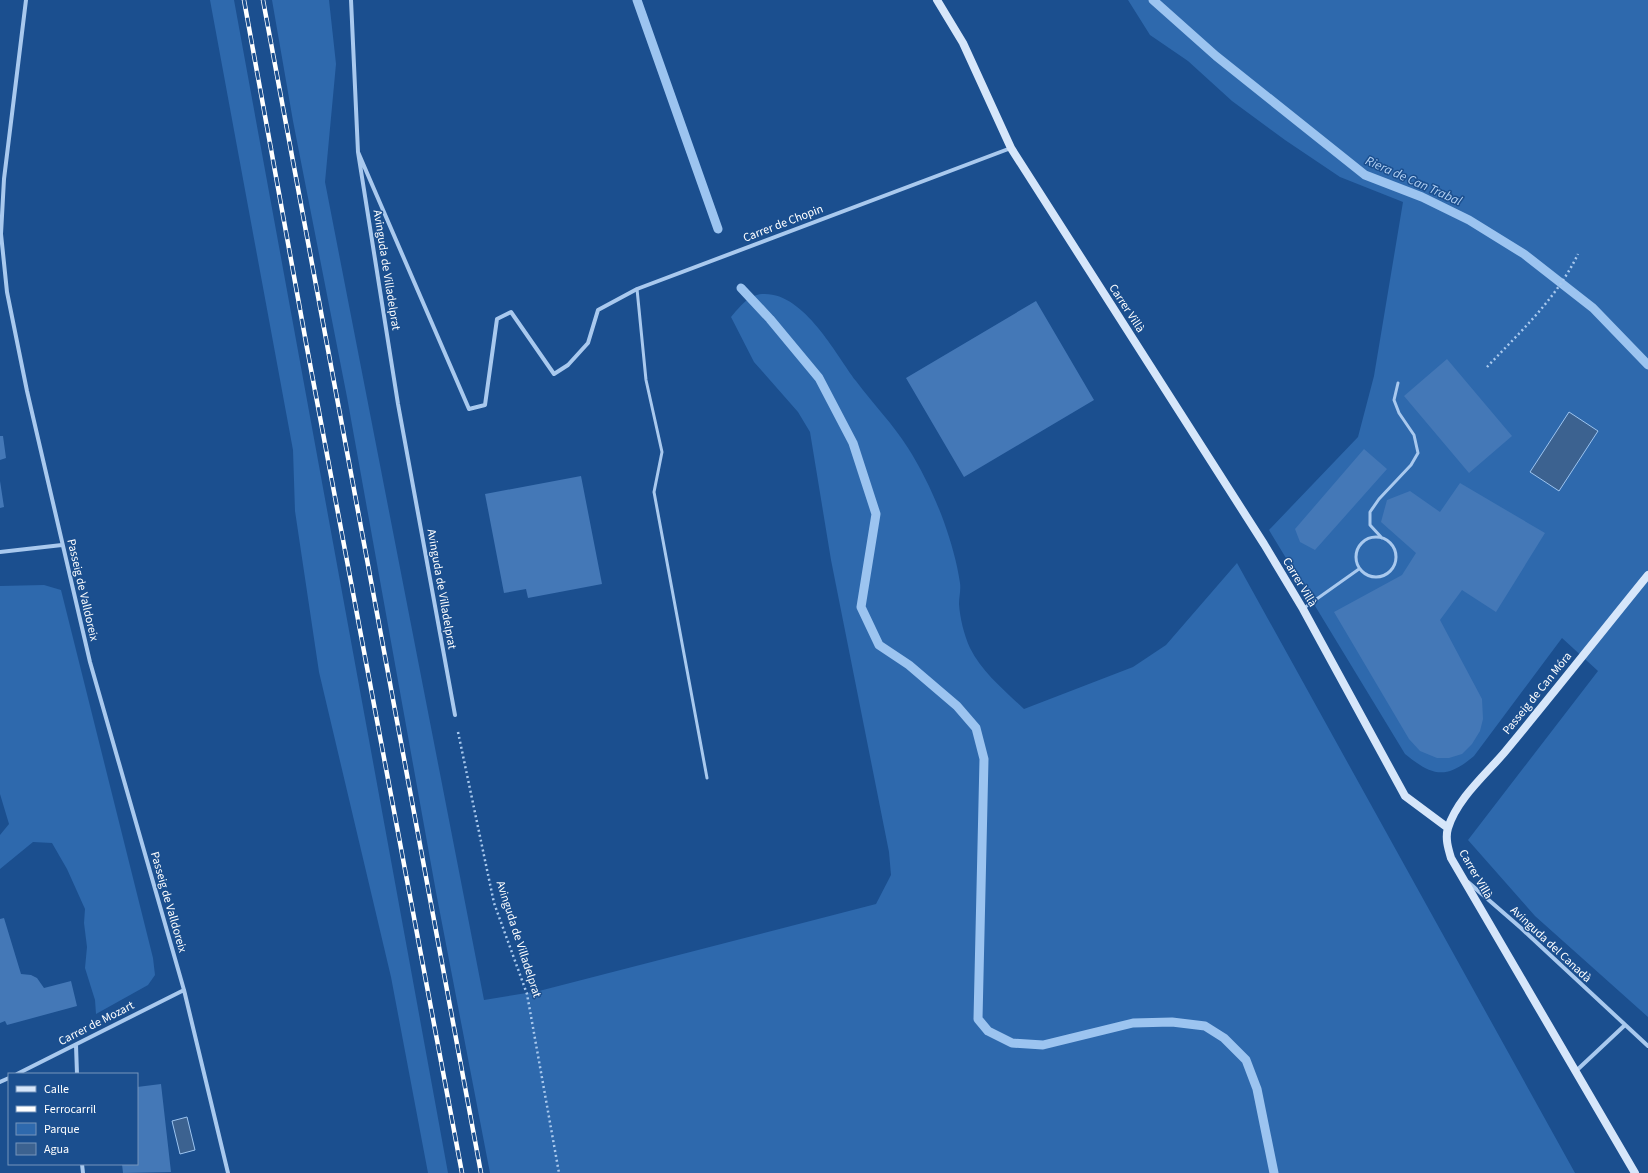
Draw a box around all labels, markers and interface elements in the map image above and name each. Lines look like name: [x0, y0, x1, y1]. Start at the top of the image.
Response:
water label: Riera de Can Trabal: [1363, 152, 1465, 211]
street label: Carrer de Chopin: [741, 200, 826, 247]
street label: Avinguda de Villadelprat: [369, 209, 404, 332]
street label: Carrer Villà: [1104, 281, 1149, 336]
street label: Avinguda de Villadelprat: [423, 528, 460, 650]
street label: Passeig de Valldoreix: [62, 537, 103, 643]
street label: Carrer Villà: [1278, 554, 1321, 610]
street label: Passeig de Can Móra: [1499, 648, 1576, 738]
street label: Carrer Villà: [1454, 846, 1497, 902]
street label: Passeig de Valldoreix: [146, 850, 191, 955]
street label: Avinguda de Villadelprat: [492, 879, 545, 1000]
street label: Avinguda del Canadà: [1506, 902, 1595, 987]
street label: Carrer de Mozart: [55, 997, 137, 1050]
legend: [8, 1073, 138, 1165]
text: Calle: [44, 1081, 69, 1098]
text: Ferrocarril: [44, 1101, 96, 1118]
text: Parque: [44, 1121, 80, 1138]
text: Agua: [44, 1141, 69, 1158]

